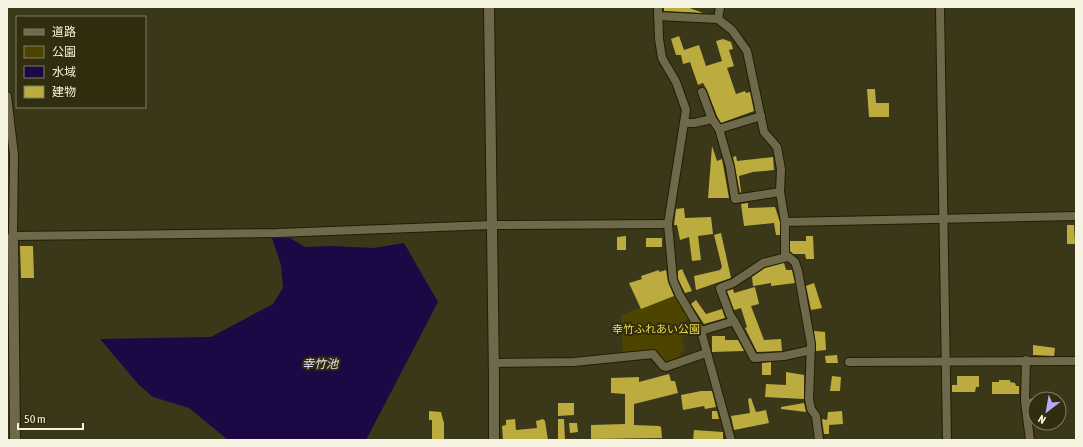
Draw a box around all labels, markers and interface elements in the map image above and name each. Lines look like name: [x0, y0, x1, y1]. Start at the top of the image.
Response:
legend: [16, 16, 146, 108]
text: 道路: [52, 25, 76, 39]
text: 公園: [52, 45, 76, 59]
text: 水域: [52, 65, 76, 79]
text: 建物: [52, 85, 76, 99]
park label: 幸竹ふれあい公園: [612, 323, 700, 335]
water label: 幸竹池: [302, 357, 339, 371]
north arrow: [1027, 391, 1067, 431]
scale bar: [18, 405, 83, 431]
text: 50 m: [24, 412, 46, 426]
text: N: [1036, 413, 1048, 426]

